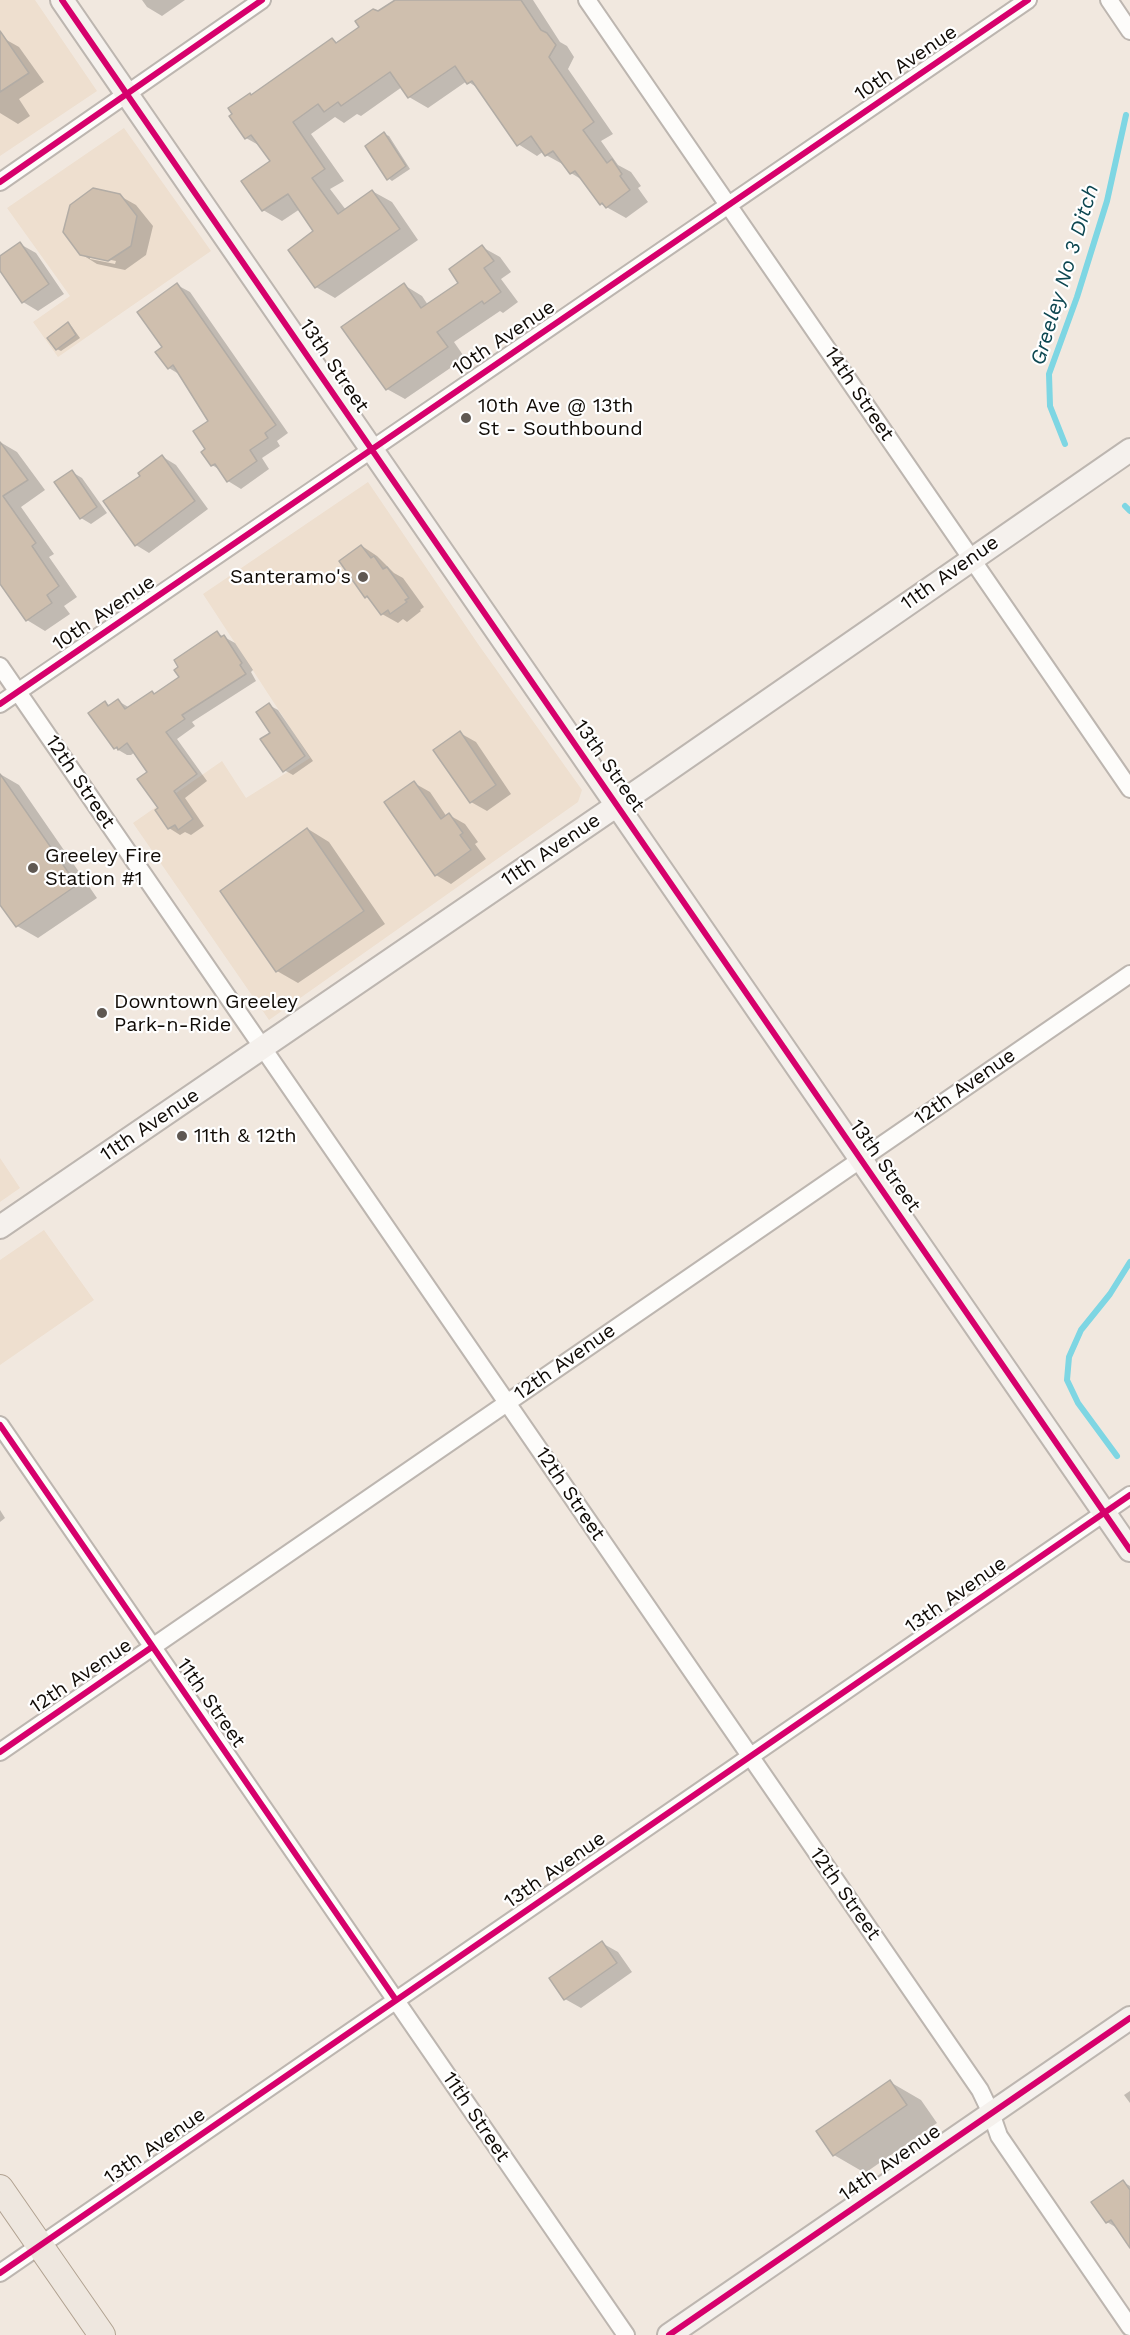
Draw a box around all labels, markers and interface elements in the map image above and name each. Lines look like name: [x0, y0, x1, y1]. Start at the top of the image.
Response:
street label: 10th Avenue: [850, 20, 962, 106]
water label: Greeley No 3 Ditch: [1026, 182, 1104, 368]
street label: 10th Avenue: [448, 295, 560, 381]
street label: 13th Street: [294, 315, 374, 417]
street label: 14th Street: [819, 343, 899, 445]
place label: 10th Ave @ 13th St - Southbound: [478, 394, 643, 441]
marker: 10th Ave @ 13th St - Southbound: [459, 411, 473, 425]
street label: 11th Avenue: [896, 530, 1004, 616]
place label: Santeramo's: [230, 565, 351, 589]
street label: 10th Avenue: [48, 570, 160, 656]
marker: Santeramo's: [356, 570, 370, 584]
street label: 13th Street: [568, 715, 650, 817]
street label: 12th Street: [40, 731, 120, 833]
street label: 11th Avenue: [497, 808, 605, 892]
place label: Greeley Fire Station #1: [45, 844, 162, 891]
marker: Greeley Fire Station #1: [26, 861, 40, 875]
place label: Downtown Greeley Park-n-Ride: [114, 990, 298, 1037]
marker: Downtown Greeley Park-n-Ride: [95, 1006, 109, 1020]
street label: 12th Avenue: [910, 1043, 1020, 1131]
street label: 11th Avenue: [96, 1083, 204, 1167]
street label: 13th Street: [844, 1115, 926, 1217]
place label: 11th & 12th: [194, 1124, 297, 1148]
marker: 11th & 12th: [175, 1129, 189, 1143]
street label: 12th Avenue: [510, 1318, 620, 1406]
street label: 12th Street: [530, 1443, 610, 1545]
street label: 13th Avenue: [901, 1551, 1011, 1639]
street label: 12th Avenue: [25, 1633, 137, 1719]
street label: 11th Street: [172, 1654, 250, 1752]
street label: 13th Avenue: [500, 1826, 610, 1914]
street label: 12th Street: [804, 1843, 886, 1945]
street label: 11th Street: [437, 2067, 515, 2167]
street label: 13th Avenue: [100, 2102, 210, 2190]
street label: 14th Avenue: [835, 2119, 945, 2207]

